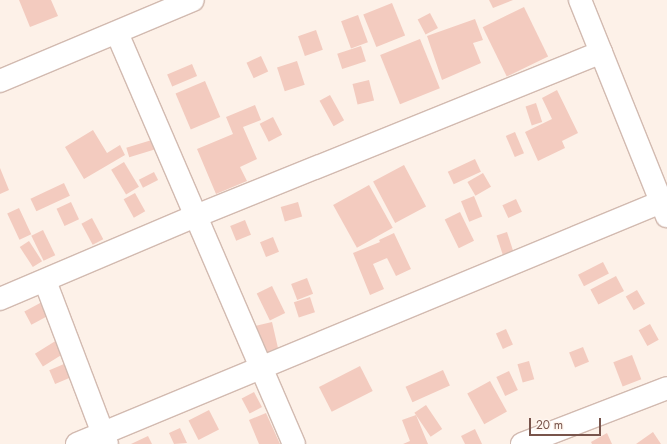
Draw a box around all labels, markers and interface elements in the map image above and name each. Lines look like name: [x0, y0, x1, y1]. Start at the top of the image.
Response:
scale bar: [531, 410, 603, 436]
text: 20 m: [536, 416, 563, 434]

